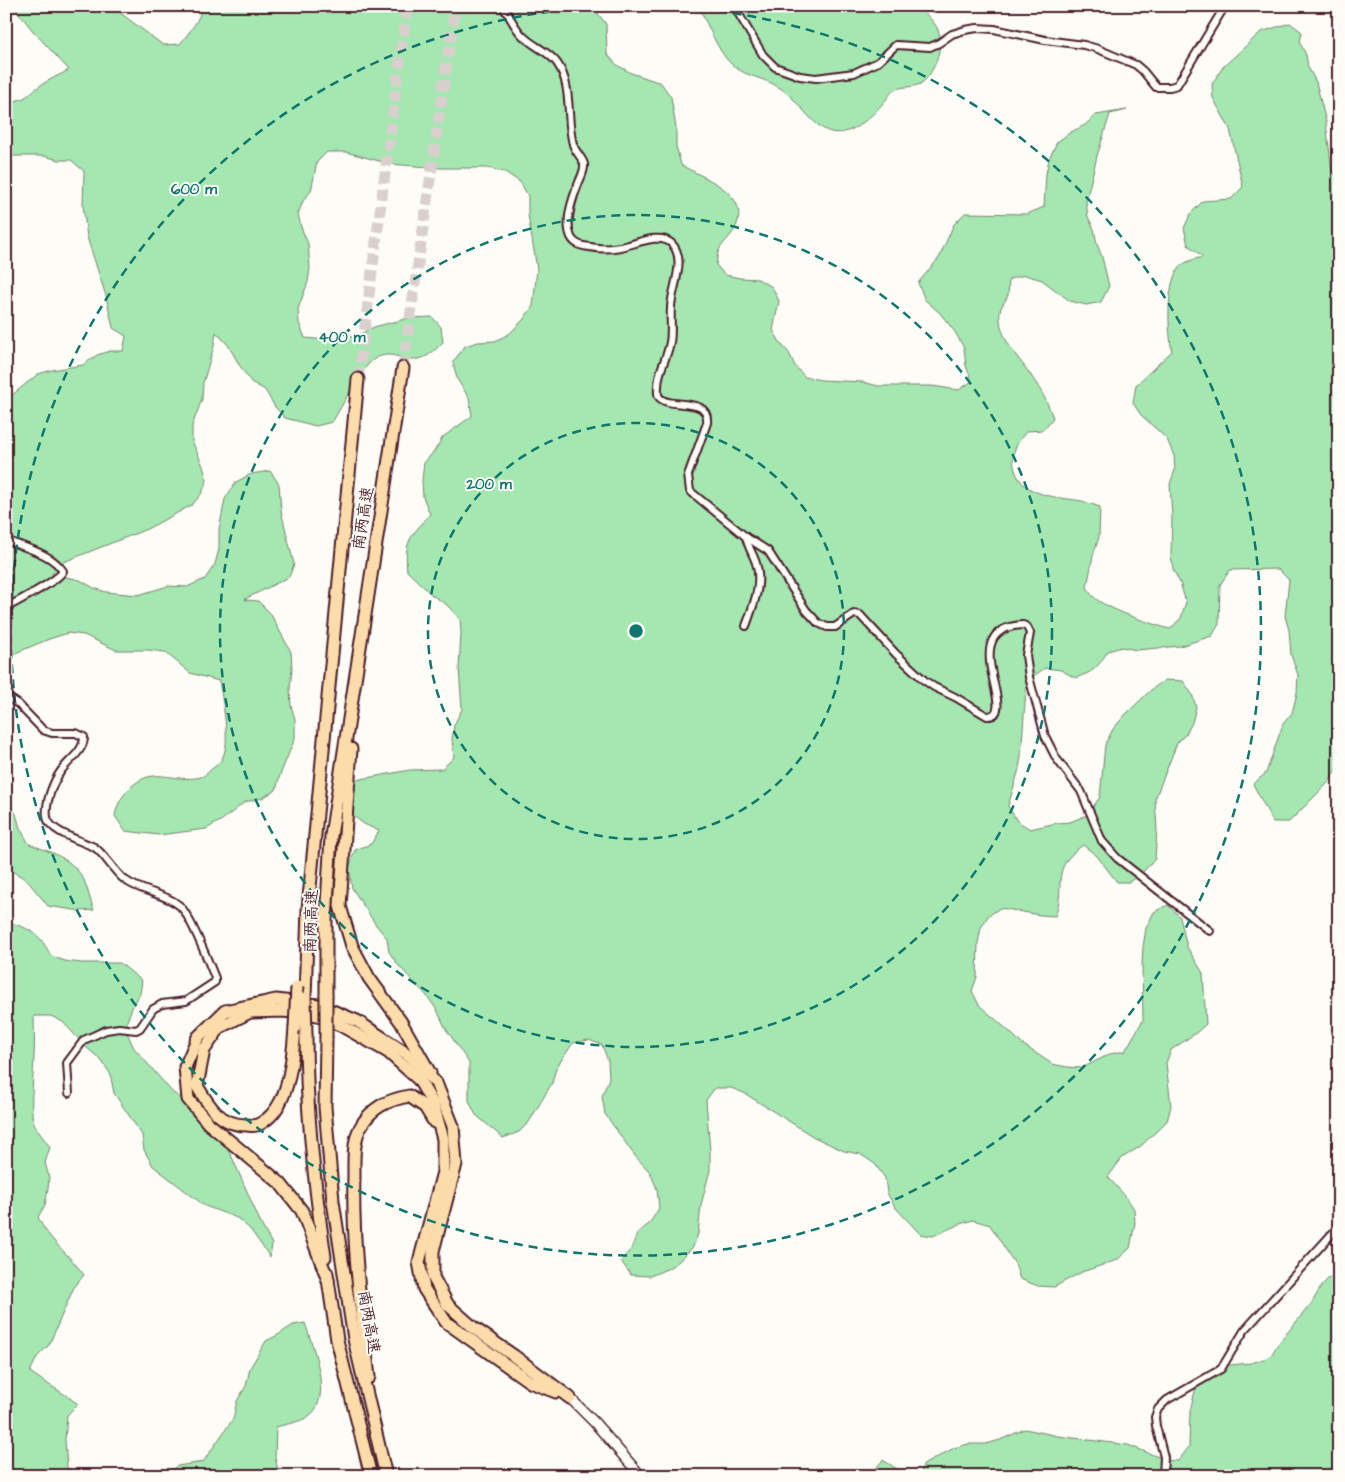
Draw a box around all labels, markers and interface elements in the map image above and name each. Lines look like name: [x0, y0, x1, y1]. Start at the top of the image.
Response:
text: 600 m: [171, 179, 217, 200]
text: 400 m: [319, 327, 366, 348]
text: 200 m: [465, 474, 512, 495]
street label: 南两高速: [347, 485, 379, 551]
centre of rings: [627, 622, 645, 640]
street label: 南两高速: [299, 889, 323, 953]
street label: 南两高速: [353, 1289, 385, 1355]

